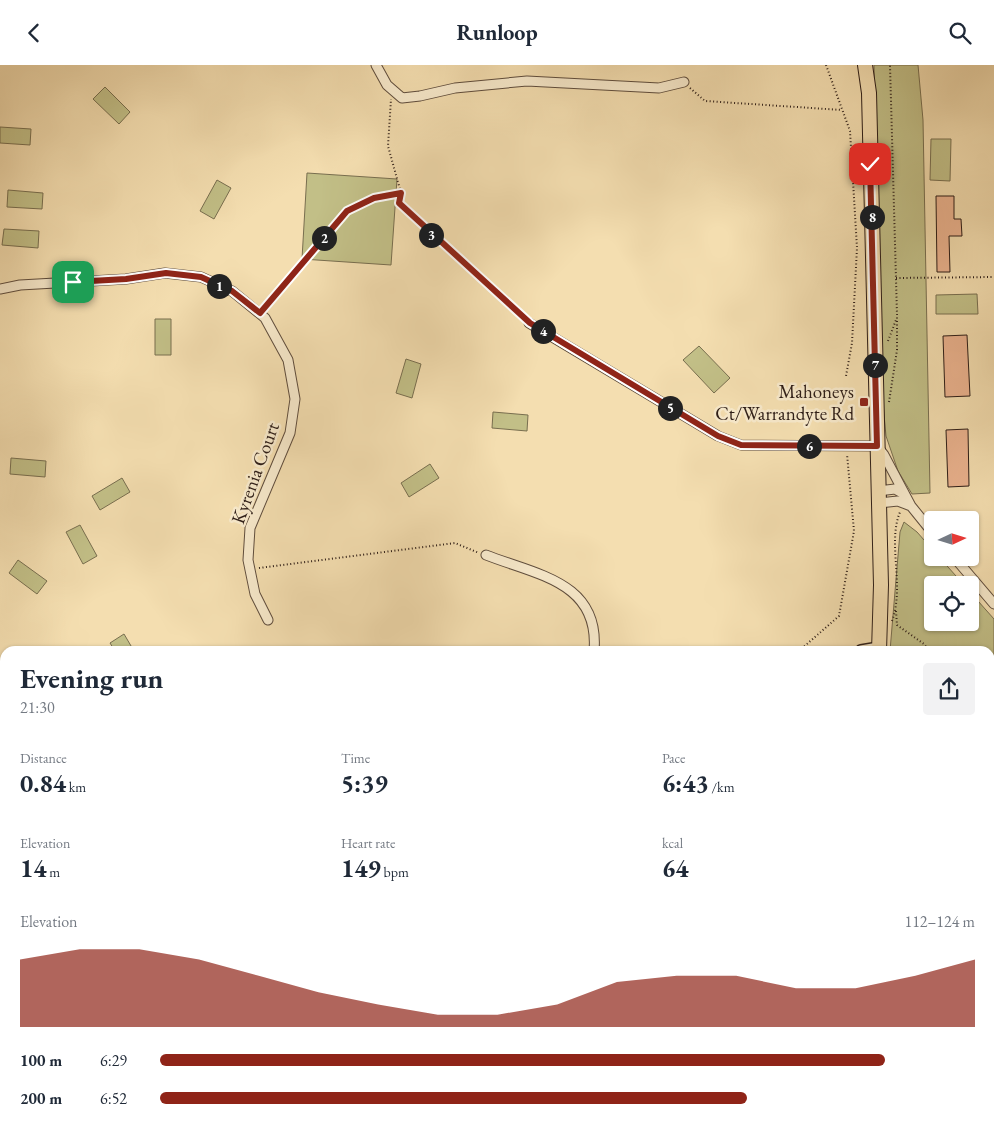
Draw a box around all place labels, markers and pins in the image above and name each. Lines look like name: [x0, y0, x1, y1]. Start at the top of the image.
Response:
pin: [849, 143, 891, 185]
pin: 8: [860, 205, 884, 229]
pin: 3: [418, 223, 444, 247]
pin: 2: [312, 225, 336, 251]
pin: [52, 261, 94, 303]
pin: 1: [206, 273, 232, 299]
pin: 4: [530, 319, 556, 343]
pin: 7: [862, 353, 888, 377]
place label: Mahoneys Ct/Warrandyte Rd: [715, 379, 854, 426]
pin: 5: [658, 395, 682, 421]
marker: Mahoneys Ct/Warrandyte Rd: [858, 396, 870, 408]
pin: 6: [796, 433, 822, 459]

